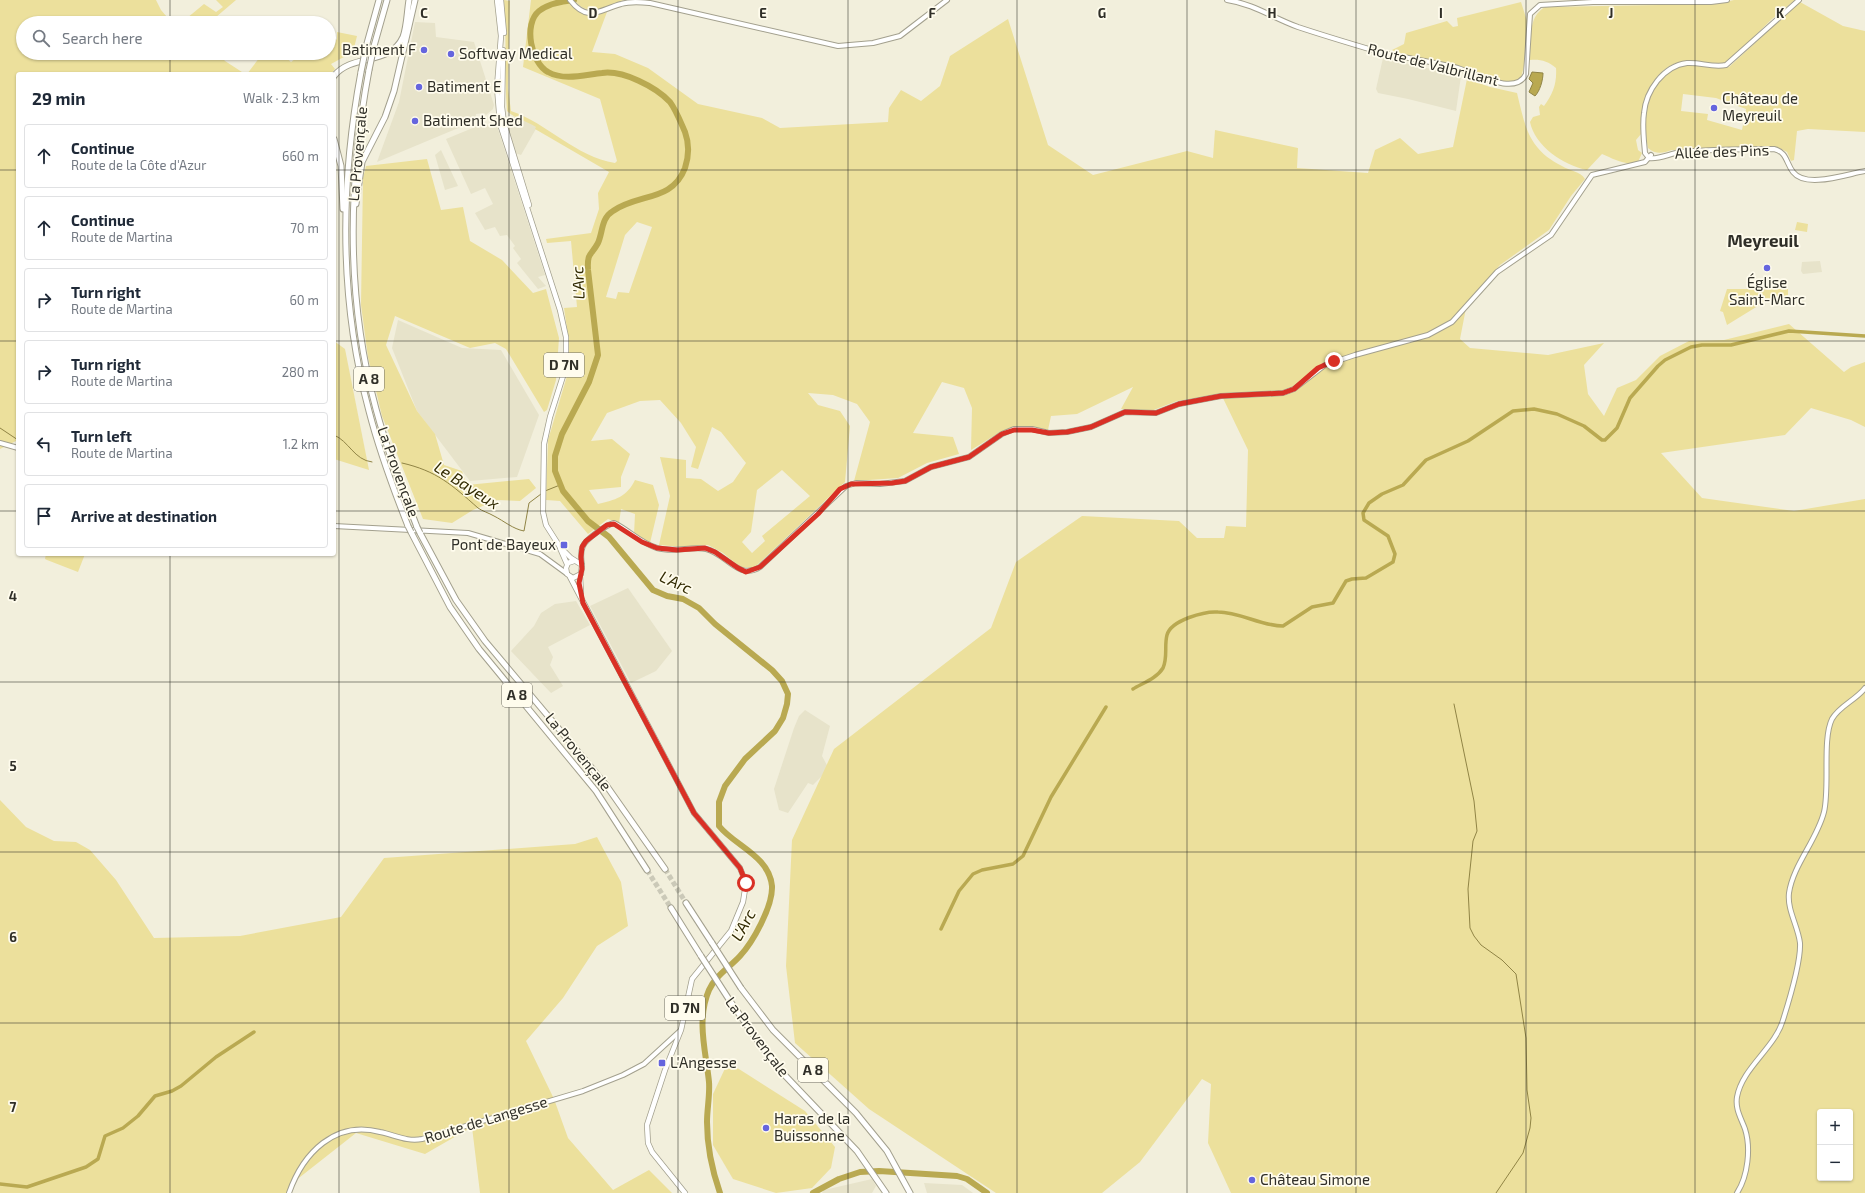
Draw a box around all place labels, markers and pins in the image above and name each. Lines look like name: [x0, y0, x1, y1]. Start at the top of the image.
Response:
place label: Batiment F: [342, 40, 416, 58]
place label: Softway Medical: [459, 44, 573, 62]
marker: Batiment F: [419, 45, 429, 55]
marker: Softway Medical: [446, 49, 456, 59]
place label: Batiment E: [427, 77, 501, 95]
marker: Batiment E: [414, 82, 424, 92]
place label: Château de Meyreuil: [1722, 89, 1798, 124]
marker: Château de Meyreuil: [1709, 103, 1719, 113]
place label: Batiment Shed: [423, 111, 523, 129]
marker: Batiment Shed: [410, 116, 420, 126]
marker: Église Saint-Marc: [1762, 263, 1772, 273]
place label: Église Saint-Marc: [1729, 273, 1805, 308]
place label: Pont de Bayeux: [451, 535, 556, 553]
marker: Pont de Bayeux: [559, 540, 569, 550]
place label: L'Angesse: [670, 1053, 737, 1071]
marker: L'Angesse: [657, 1058, 667, 1068]
place label: Haras de la Buissonne: [774, 1109, 850, 1144]
marker: Haras de la Buissonne: [761, 1123, 771, 1133]
place label: Château Simone: [1260, 1170, 1370, 1188]
marker: Château Simone: [1247, 1175, 1257, 1185]

